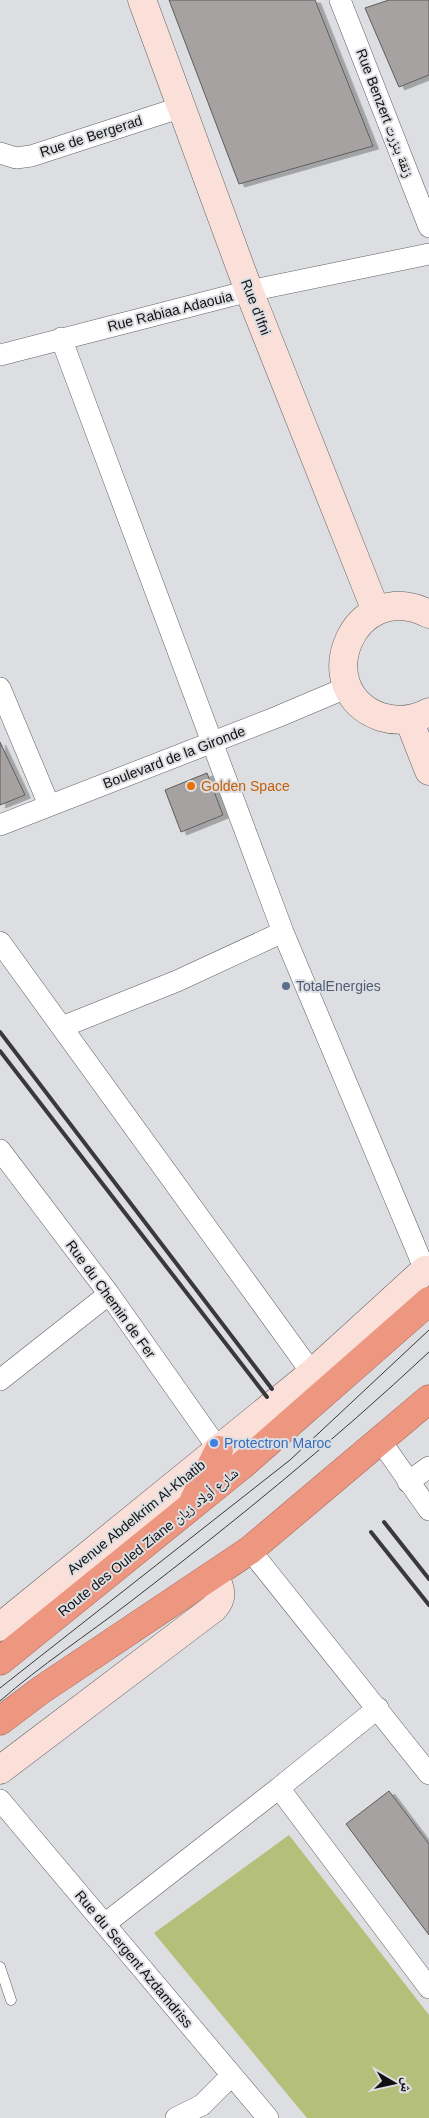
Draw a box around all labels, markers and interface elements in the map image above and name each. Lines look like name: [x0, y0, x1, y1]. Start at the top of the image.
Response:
street label: Rue Benzert زنقة بنزرت: [352, 46, 417, 180]
street label: Rue de Bergerad: [38, 112, 144, 160]
street label: Rue d'Ifni: [238, 277, 274, 337]
street label: Rue Rabiaa Adaouia: [106, 288, 234, 334]
street label: Boulevard de la Gironde: [101, 722, 248, 792]
place label: Golden Space: [201, 778, 290, 794]
marker: Golden Space: [185, 780, 197, 792]
place label: TotalEnergies: [296, 978, 381, 994]
marker: TotalEnergies: [280, 980, 292, 992]
street label: Rue du Chemin de Fer: [63, 1237, 159, 1361]
place label: Protectron Maroc: [224, 1435, 331, 1451]
marker: Protectron Maroc: [208, 1437, 220, 1449]
street label: Avenue Abdelkrim Al-Khatib: [64, 1456, 208, 1578]
street label: Route des Ouled Ziane شارع أولاد زيان: [55, 1464, 243, 1621]
street label: Rue du Sergent Azdamdriss: [72, 1887, 196, 2031]
north arrow: [369, 2058, 419, 2108]
text: ش: [397, 2076, 416, 2094]

